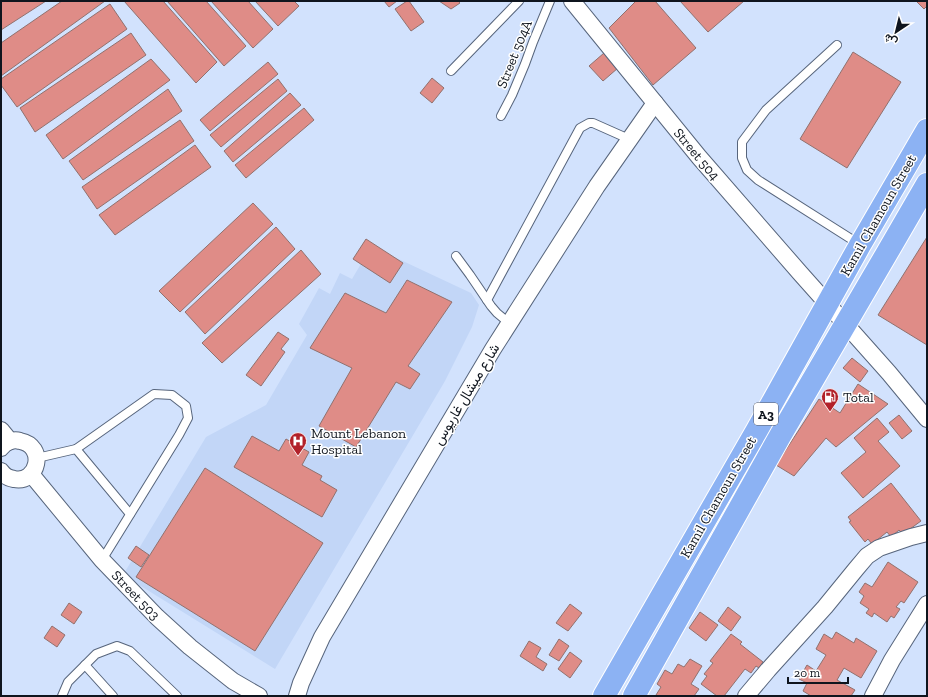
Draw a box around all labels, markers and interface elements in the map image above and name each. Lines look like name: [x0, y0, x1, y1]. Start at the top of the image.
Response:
north arrow: [876, 12, 916, 52]
street label: Street 504A: [493, 17, 536, 91]
text: ش: [881, 31, 900, 49]
street label: Street 504: [670, 125, 724, 184]
street label: Kamil Chamoun Street: [837, 151, 921, 279]
street label: شارع ميشال غاريوس: [429, 341, 505, 449]
fuel station icon: Total: [820, 387, 840, 412]
place label: Total: [843, 389, 874, 406]
road number: A3: [754, 403, 778, 425]
place label: Mount Lebanon Hospital: [311, 425, 406, 458]
hospital icon: Mount Lebanon Hospital: [288, 431, 308, 456]
street label: Kamil Chamoun Street: [677, 433, 761, 561]
street label: Street 503: [108, 567, 163, 624]
scale bar: [788, 659, 848, 685]
text: 20 m: [794, 666, 821, 680]

